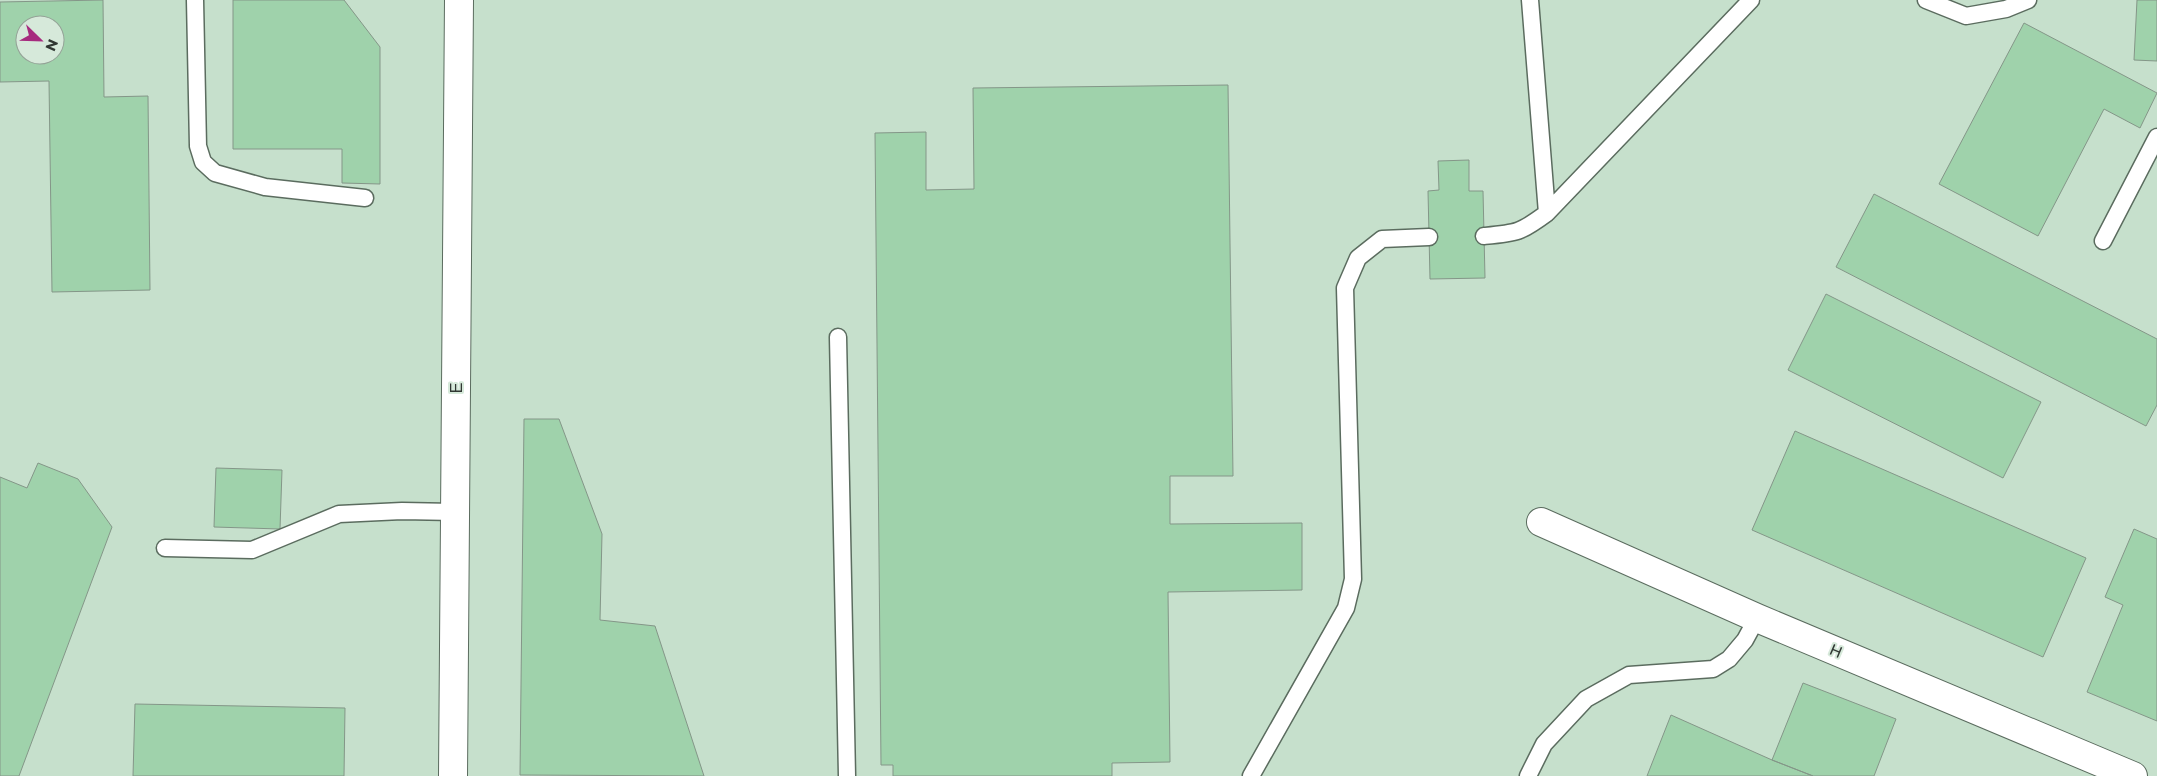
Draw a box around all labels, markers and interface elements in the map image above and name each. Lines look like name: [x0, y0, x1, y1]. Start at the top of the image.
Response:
north arrow: [15, 15, 65, 65]
text: N: [41, 36, 62, 54]
street label: Ε: [447, 383, 466, 393]
street label: Η: [1827, 640, 1845, 662]

